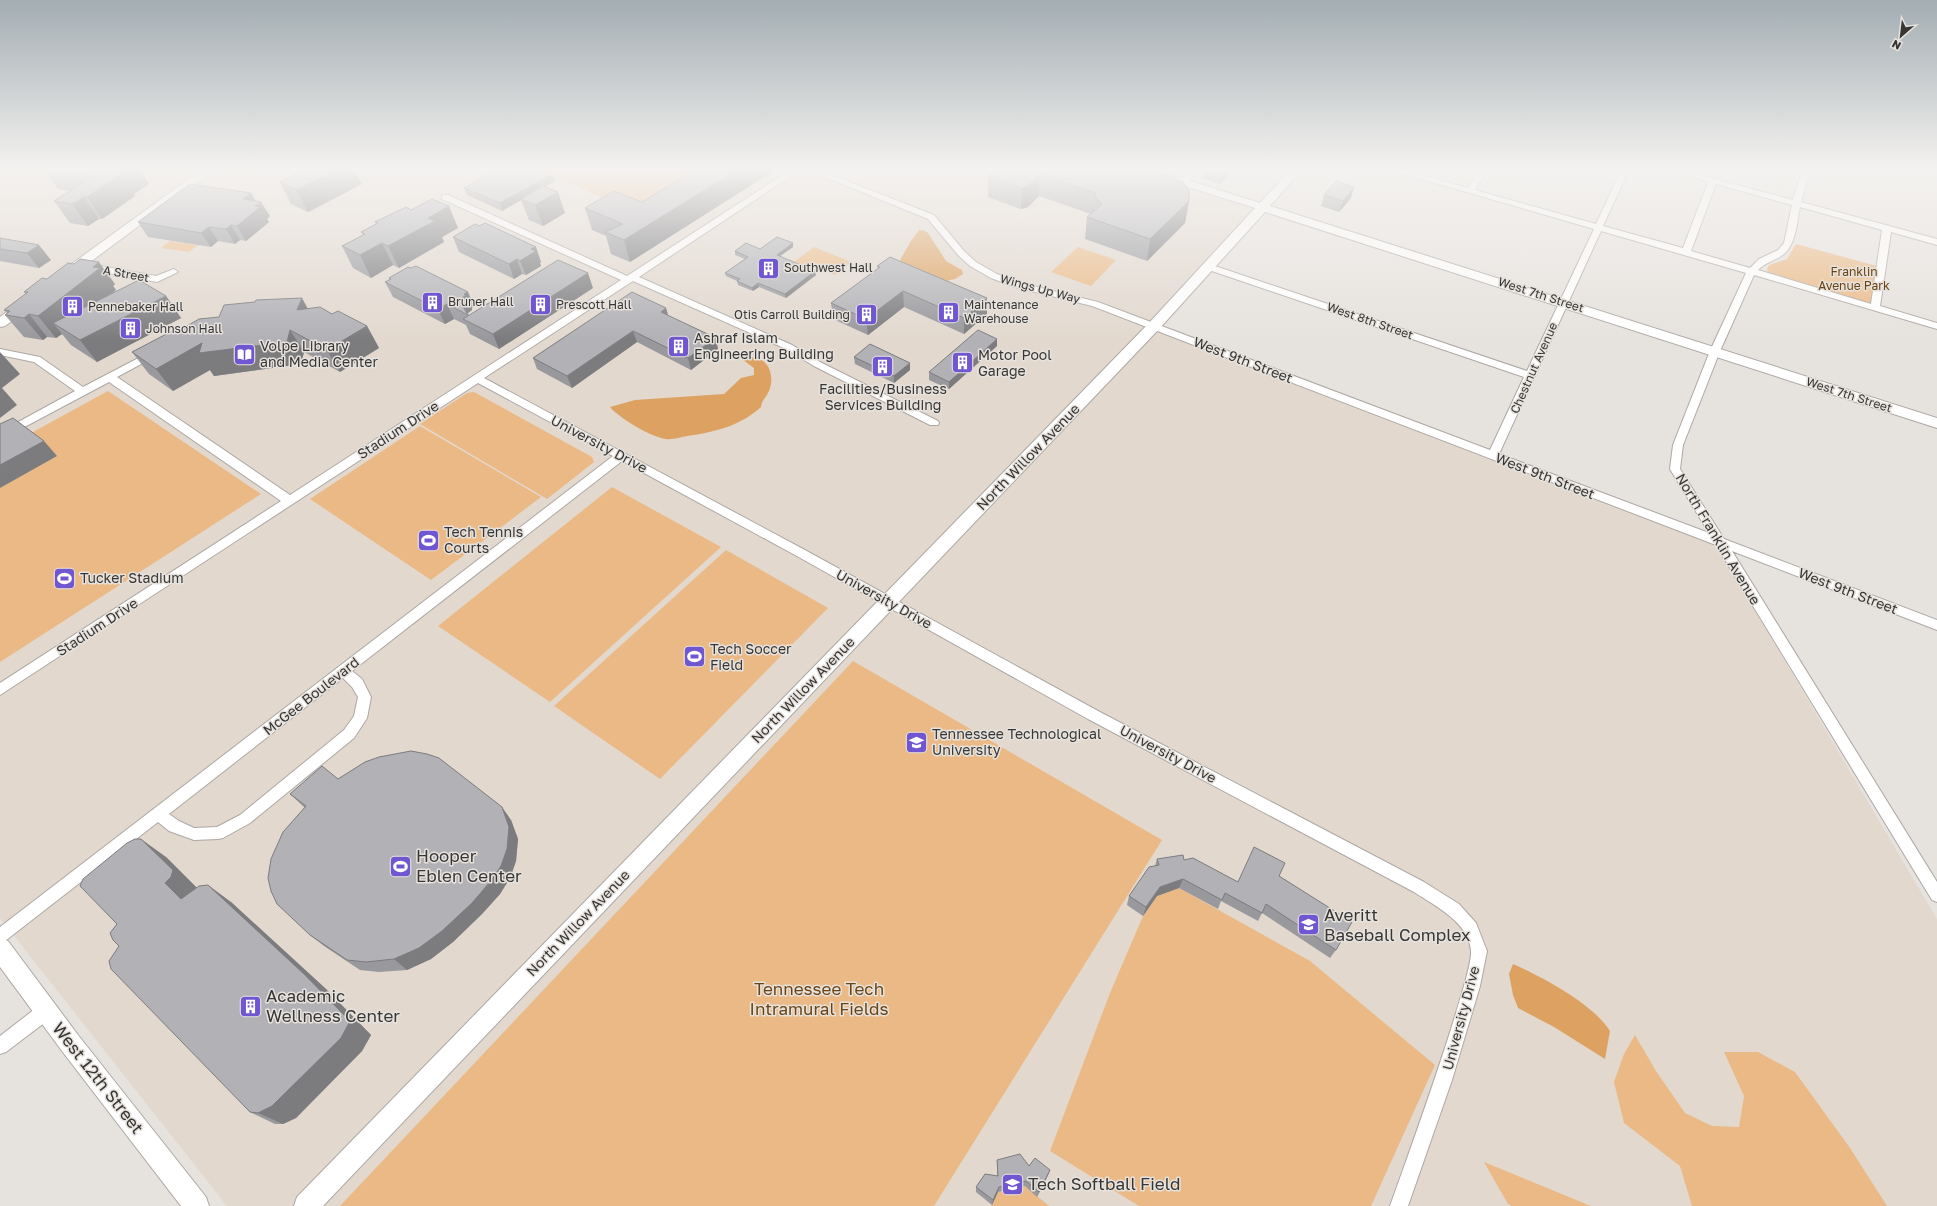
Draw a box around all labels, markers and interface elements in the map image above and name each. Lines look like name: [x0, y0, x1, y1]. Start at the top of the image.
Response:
north arrow: [1881, 16, 1921, 56]
text: N: [1889, 38, 1903, 53]
building icon: Southwest Hall: [755, 255, 781, 281]
place label: Southwest Hall: [784, 260, 873, 275]
street label: A Street: [102, 262, 151, 285]
park label: Franklin Avenue Park: [1818, 264, 1890, 293]
street label: Wings Up Way: [998, 271, 1082, 306]
street label: West 7th Street: [1496, 274, 1586, 316]
building icon: Bruner Hall: [420, 289, 446, 315]
building icon: Prescott Hall: [528, 292, 554, 318]
building icon: Pennebaker Hall: [59, 294, 85, 320]
place label: Bruner Hall: [448, 294, 514, 309]
place label: Prescott Hall: [556, 297, 632, 312]
place label: Maintenance Warehouse: [964, 297, 1038, 326]
place label: Pennebaker Hall: [88, 299, 184, 314]
building icon: Maintenance Warehouse: [936, 299, 962, 325]
street label: West 8th Street: [1325, 299, 1415, 342]
building icon: Otis Carroll Building: [853, 302, 879, 328]
place label: Otis Carroll Building: [734, 307, 850, 322]
building icon: Johnson Hall: [118, 316, 144, 342]
street label: Chestnut Avenue: [1507, 320, 1560, 416]
place label: Johnson Hall: [146, 321, 222, 336]
place label: Ashraf Islam Engineering Building: [694, 329, 834, 362]
building icon: Ashraf Islam Engineering Building: [665, 333, 691, 359]
street label: West 9th Street: [1191, 333, 1295, 386]
place label: Volpe Library and Media Center: [260, 337, 378, 370]
library icon: Volpe Library and Media Center: [232, 341, 258, 367]
place label: Motor Pool Garage: [978, 346, 1052, 379]
building icon: Motor Pool Garage: [950, 350, 976, 376]
building icon: Facilities/Business Services Building: [870, 354, 896, 380]
street label: West 7th Street: [1804, 374, 1894, 416]
place label: Facilities/Business Services Building: [819, 380, 947, 413]
street label: Stadium Drive: [354, 397, 442, 462]
street label: North Willow Avenue: [973, 400, 1083, 513]
street label: University Drive: [548, 411, 650, 476]
street label: West 9th Street: [1493, 449, 1597, 502]
street label: North Franklin Avenue: [1672, 470, 1764, 608]
place label: Tech Tennis Courts: [444, 523, 523, 556]
sports icon: Tech Tennis Courts: [415, 527, 441, 553]
street label: West 9th Street: [1796, 564, 1900, 617]
sports icon: Tucker Stadium: [52, 565, 78, 591]
street label: University Drive: [833, 565, 935, 632]
place label: Tucker Stadium: [80, 569, 184, 586]
street label: Stadium Drive: [53, 594, 141, 659]
street label: North Willow Avenue: [748, 633, 858, 746]
place label: Tech Soccer Field: [710, 640, 792, 673]
sports icon: Tech Soccer Field: [681, 644, 707, 670]
street label: McGee Boulevard: [259, 653, 362, 738]
street label: University Drive: [1117, 721, 1219, 786]
place label: Tennessee Technological University: [932, 725, 1101, 758]
school or university icon: Tennessee Technological University: [903, 729, 929, 755]
place label: Hooper Eblen Center: [416, 845, 522, 886]
sports icon: Hooper Eblen Center: [388, 853, 414, 879]
street label: North Willow Avenue: [523, 866, 633, 979]
place label: Averitt Baseball Complex: [1324, 904, 1470, 945]
school or university icon: Averitt Baseball Complex: [1296, 912, 1322, 938]
street label: University Drive: [1438, 964, 1483, 1072]
park label: Tennessee Tech Intramural Fields: [750, 978, 888, 1019]
place label: Academic Wellness Center: [266, 985, 400, 1026]
building icon: Academic Wellness Center: [238, 993, 264, 1019]
street label: West 12th Street: [48, 1018, 148, 1138]
school or university icon: Tech Softball Field: [1000, 1171, 1026, 1197]
place label: Tech Softball Field: [1028, 1173, 1180, 1194]

